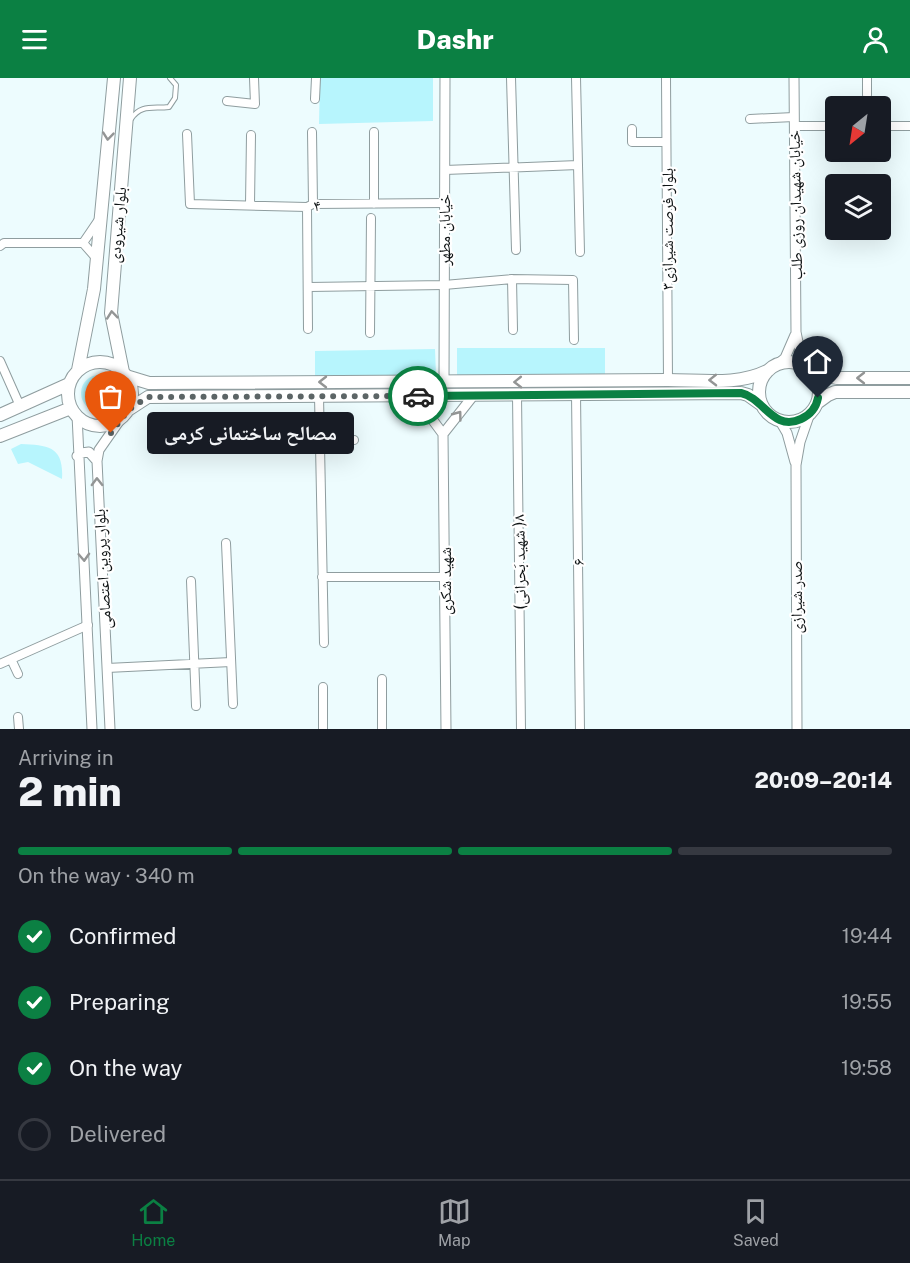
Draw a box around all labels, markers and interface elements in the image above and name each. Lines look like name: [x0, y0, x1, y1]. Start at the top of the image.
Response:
icon: menu: [18, 23, 51, 56]
text: Dashr: [416, 23, 494, 55]
icon: person: [859, 23, 892, 56]
north arrow: [825, 96, 891, 162]
map controls: [825, 96, 891, 240]
street label: خیابان شهیدان روزی طلب: [785, 130, 807, 280]
one-way arrow: [102, 132, 115, 141]
street label: ۳بلوار فرصت شیرازی: [658, 168, 678, 290]
button: layers: [825, 174, 891, 240]
street label: بلوار شیرودی: [105, 186, 131, 264]
street label: خیابان مطهر: [435, 194, 455, 267]
street label: ۴: [312, 196, 322, 215]
one-way arrow: [106, 310, 119, 319]
pin: [792, 336, 843, 398]
icon: home: [801, 345, 834, 378]
courier: [388, 366, 448, 426]
pin: [85, 371, 136, 433]
one-way arrow: [856, 372, 865, 384]
one-way arrow: [708, 374, 717, 386]
one-way arrow: [318, 376, 327, 389]
one-way arrow: [513, 376, 522, 388]
icon: bag: [94, 380, 127, 413]
icon: car: [402, 380, 435, 413]
one-way arrow: [451, 410, 462, 421]
callout: مصالح ساختمانی کرمی: [147, 412, 354, 454]
text: مصالح ساختمانی کرمی: [164, 421, 337, 445]
one-way arrow: [91, 477, 104, 486]
street label: بلوار پروین اعتصامی: [90, 508, 116, 630]
street label: (شهید بَحرانی )۸: [509, 514, 531, 610]
street label: شهید شکری: [436, 547, 456, 615]
one-way arrow: [78, 553, 91, 562]
street label: ۶: [569, 558, 588, 566]
street label: صدر شیرازی: [787, 561, 807, 633]
text: Arriving in: [18, 746, 113, 770]
text: 20:09–20:14: [754, 767, 892, 793]
text: 2 min: [18, 769, 122, 815]
text: On the way · 340 m: [18, 864, 195, 888]
icon: check: [18, 920, 51, 953]
text: Confirmed: [69, 923, 176, 949]
text: 19:44: [842, 924, 892, 948]
icon: check: [18, 986, 51, 1019]
text: Preparing: [69, 989, 170, 1015]
text: 19:55: [841, 990, 892, 1014]
icon: check: [18, 1052, 51, 1085]
text: On the way: [69, 1055, 182, 1081]
text: 19:58: [841, 1056, 892, 1080]
text: Delivered: [69, 1121, 166, 1147]
tab: Home: [131, 1195, 175, 1250]
tab: Map: [438, 1195, 471, 1250]
tab: Saved: [733, 1195, 779, 1250]

